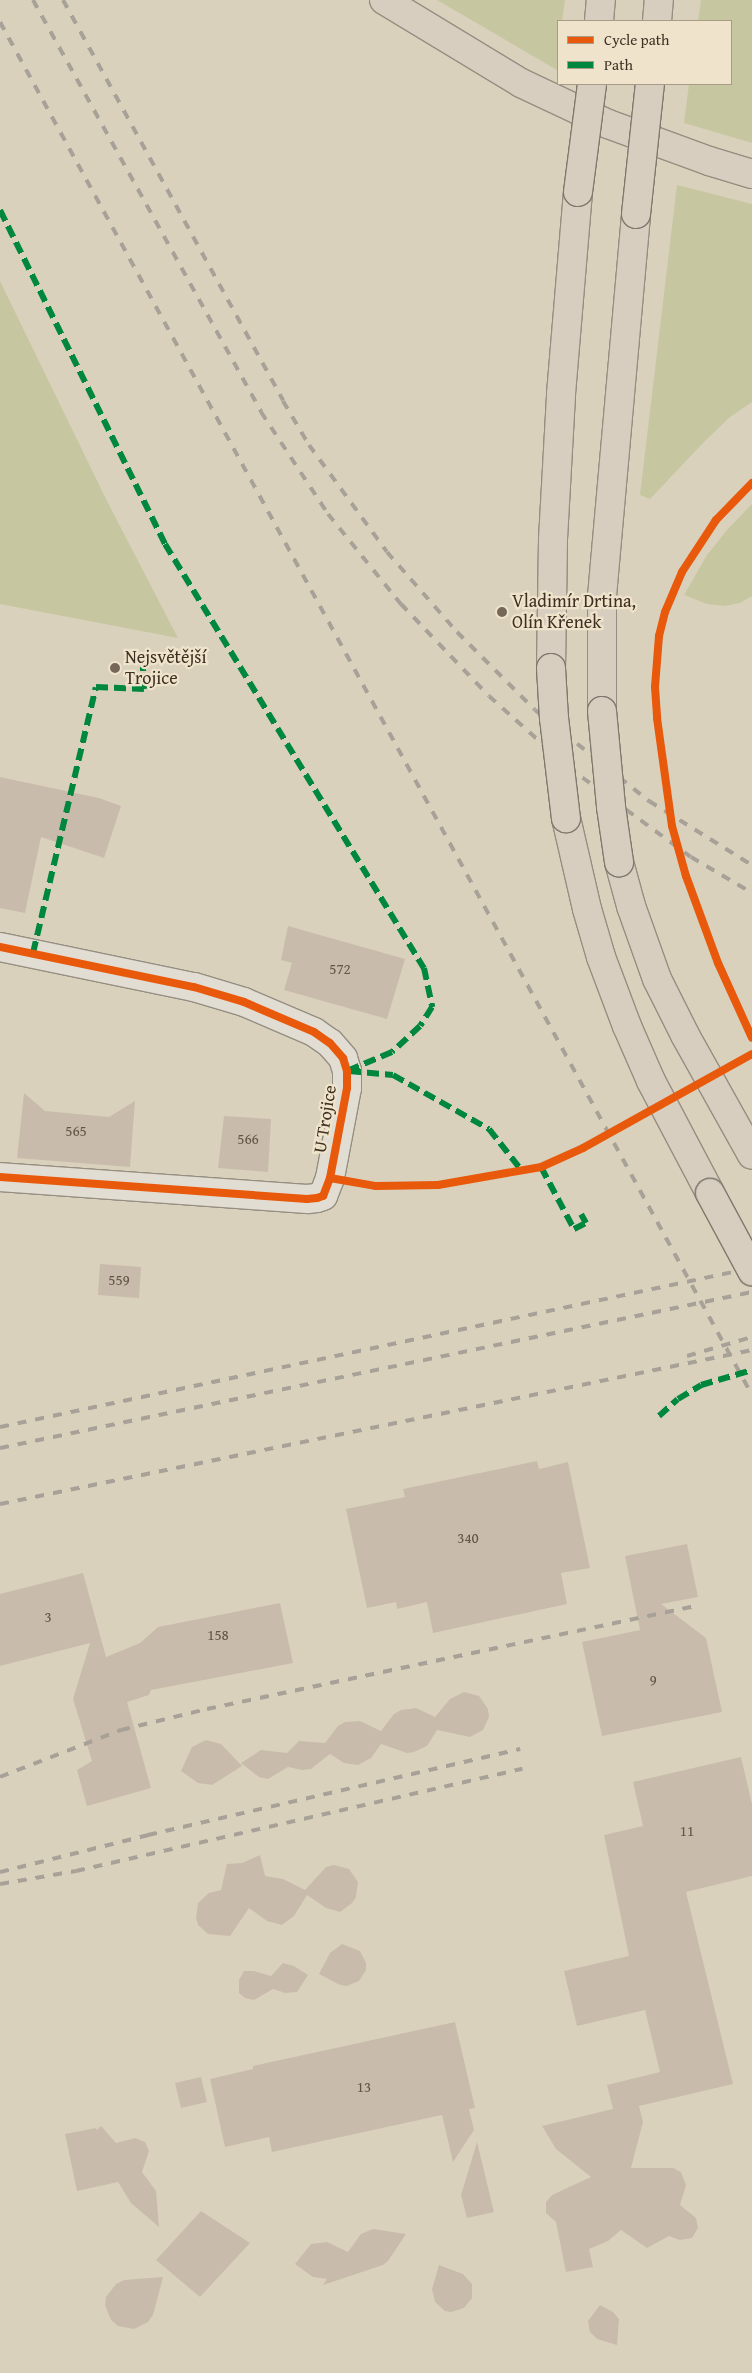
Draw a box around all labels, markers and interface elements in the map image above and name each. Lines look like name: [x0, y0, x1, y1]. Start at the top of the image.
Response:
legend: [557, 20, 732, 85]
text: Cycle path: [604, 29, 670, 50]
text: Path: [604, 54, 633, 75]
place label: Vladimír Drtina, Olín Křenek: [512, 591, 636, 634]
marker: Vladimír Drtina, Olín Křenek: [496, 606, 508, 618]
place label: Nejsvětější Trojice: [125, 647, 206, 690]
marker: Nejsvětější Trojice: [109, 662, 121, 674]
house number: 572: [329, 960, 351, 978]
street label: U Trojice: [309, 1083, 341, 1155]
house number: 565: [65, 1122, 87, 1140]
house number: 566: [237, 1130, 259, 1148]
house number: 559: [108, 1271, 130, 1289]
house number: 340: [457, 1529, 479, 1547]
house number: 3: [44, 1608, 52, 1626]
house number: 158: [207, 1626, 229, 1644]
house number: 9: [649, 1671, 657, 1689]
house number: 11: [680, 1822, 694, 1840]
house number: 13: [357, 2078, 371, 2096]

